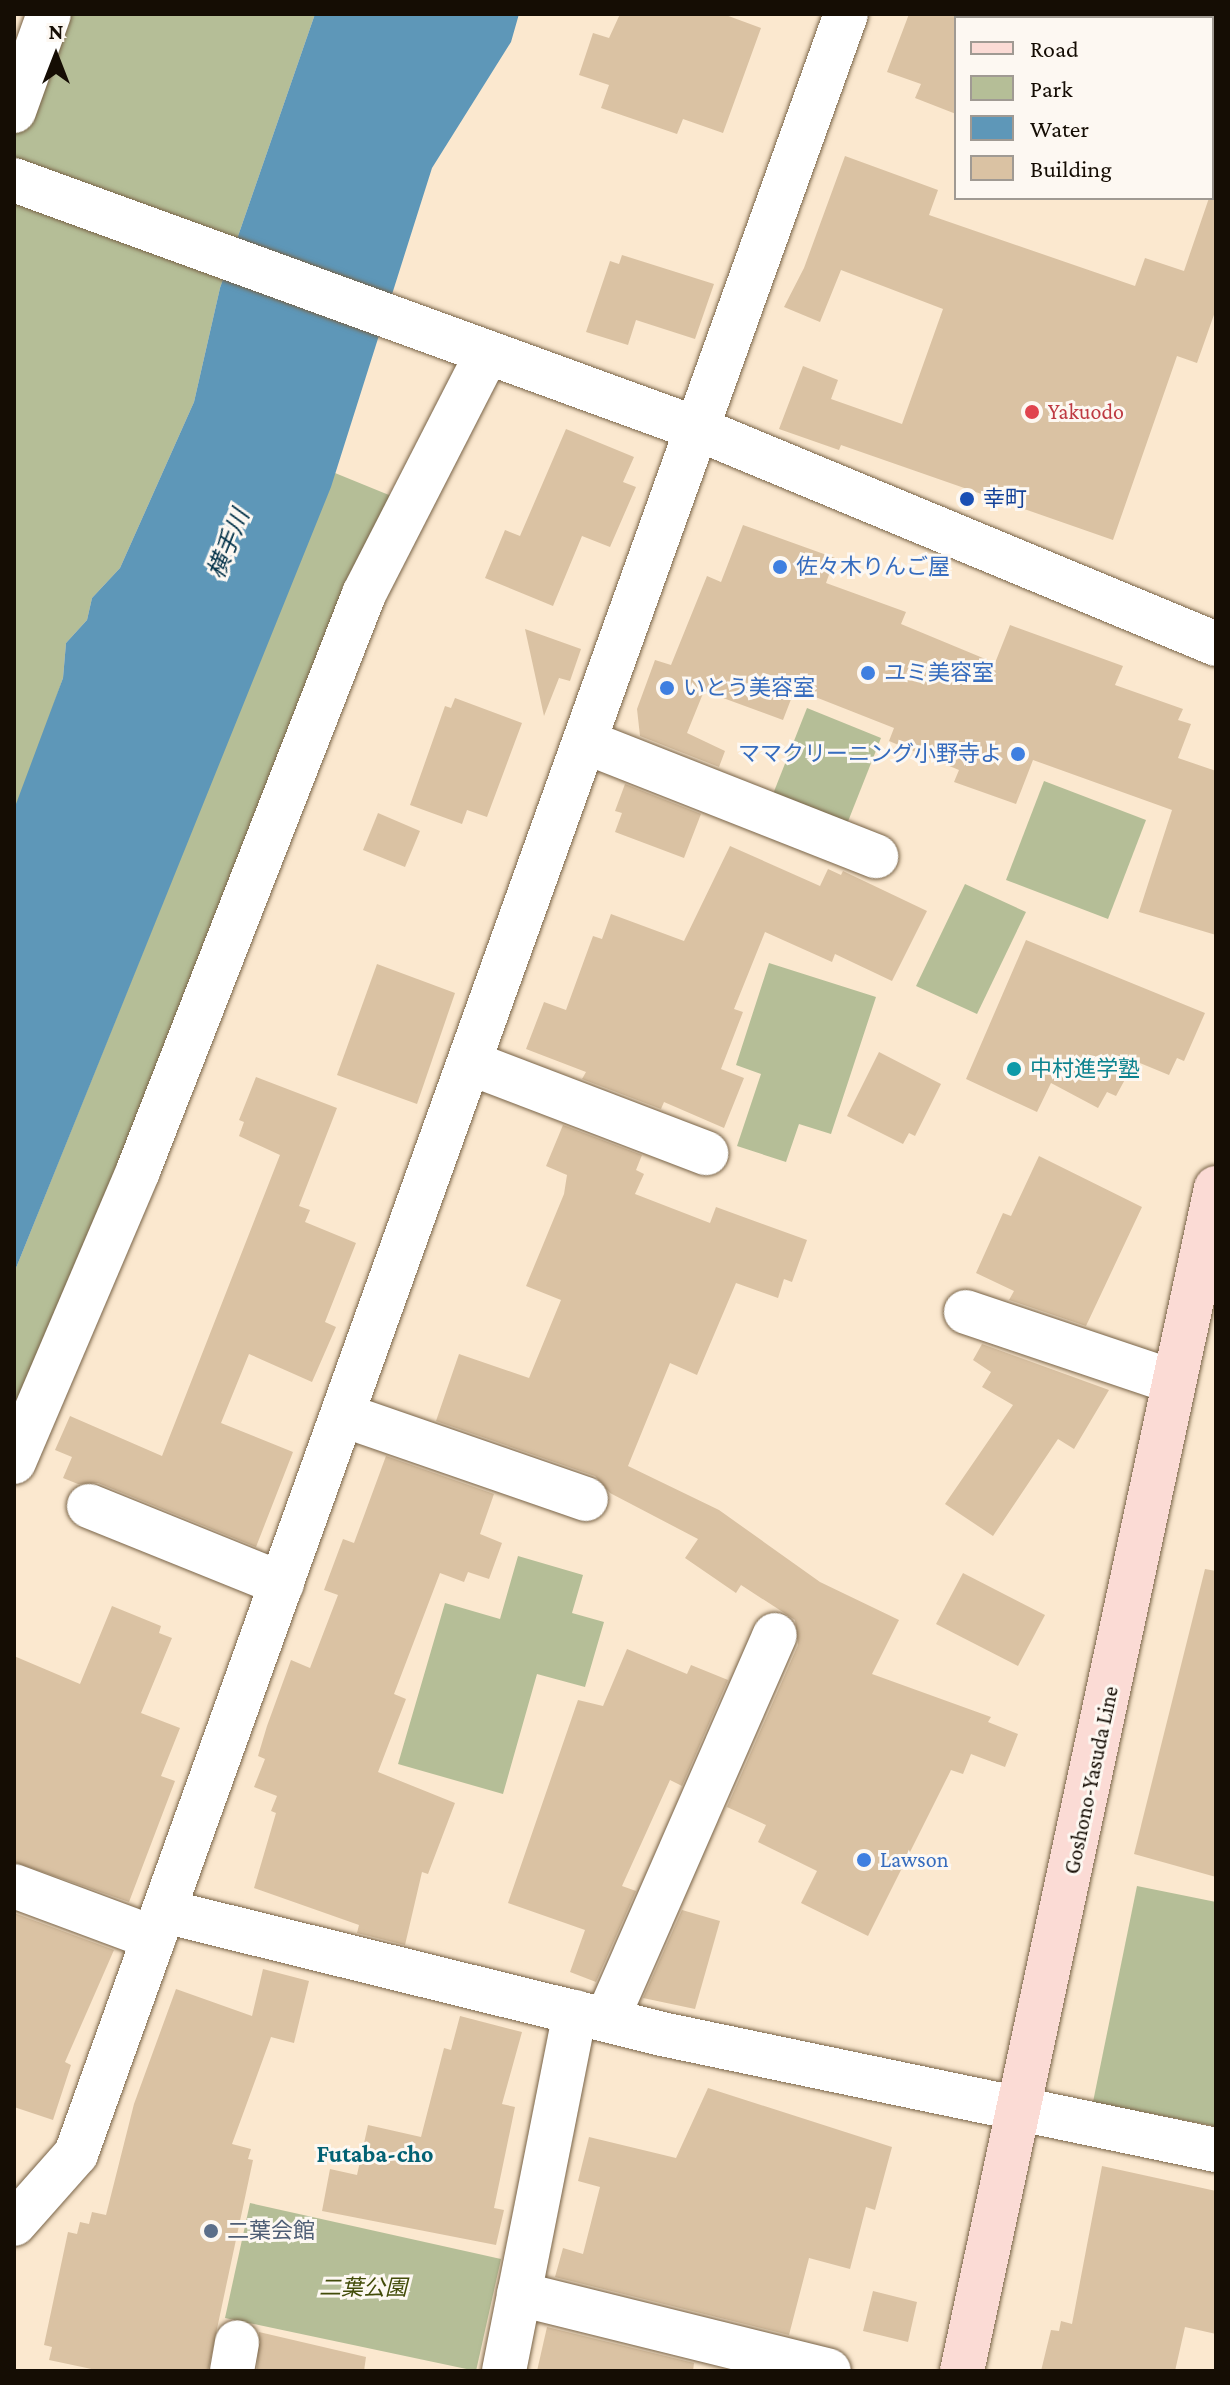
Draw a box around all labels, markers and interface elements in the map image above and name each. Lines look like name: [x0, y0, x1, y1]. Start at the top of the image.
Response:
north arrow: [16, 16, 96, 96]
legend: [954, 16, 1214, 200]
text: N: [49, 19, 64, 44]
text: Road: [1030, 35, 1079, 62]
text: Park: [1030, 75, 1073, 102]
text: Water: [1030, 115, 1089, 142]
text: Building: [1030, 155, 1112, 182]
place label: Yakuodo: [1048, 399, 1124, 425]
marker: Yakuodo: [1023, 403, 1041, 421]
place label: 幸町: [983, 486, 1027, 512]
marker: 幸町: [958, 490, 976, 508]
water label: 横手川: [201, 505, 255, 583]
place label: 佐々木りんご屋: [796, 554, 950, 580]
marker: 佐々木りんご屋: [771, 558, 789, 576]
place label: ユミ美容室: [884, 660, 994, 686]
marker: ユミ美容室: [859, 664, 877, 682]
place label: いとう美容室: [683, 675, 815, 701]
marker: いとう美容室: [658, 679, 676, 697]
place label: ママクリーニング小野寺よ: [738, 741, 1002, 767]
marker: ママクリーニング小野寺よ: [1009, 745, 1027, 763]
place label: 中村進学塾: [1030, 1056, 1140, 1082]
marker: 中村進学塾: [1005, 1060, 1023, 1078]
street label: Goshono-Yasuda Line: [1058, 1684, 1124, 1876]
place label: Lawson: [880, 1847, 948, 1873]
marker: Lawson: [855, 1851, 873, 1869]
district label: Futaba-cho: [316, 2140, 434, 2168]
place label: 二葉会館: [227, 2218, 315, 2244]
marker: 二葉会館: [202, 2222, 220, 2240]
park label: 二葉公園: [319, 2275, 407, 2301]

